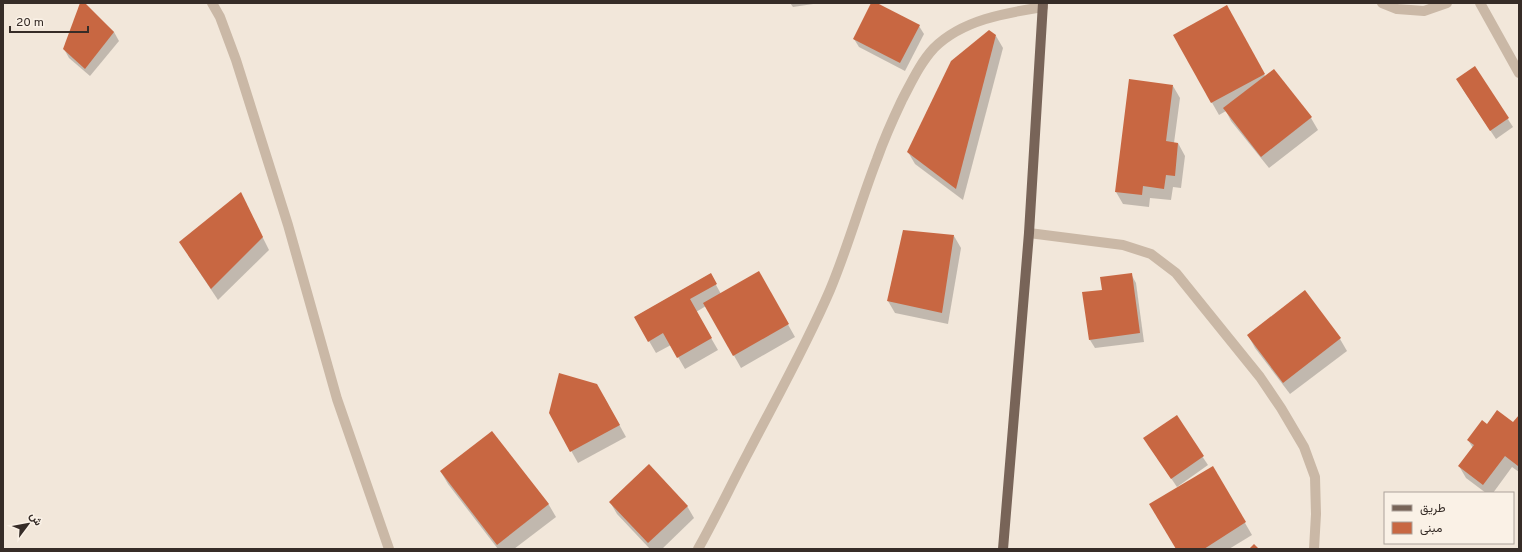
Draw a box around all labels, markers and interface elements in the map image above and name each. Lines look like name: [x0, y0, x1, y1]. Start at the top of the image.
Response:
scale bar: [10, 8, 88, 34]
text: 20 m: [16, 15, 44, 31]
legend: [1384, 492, 1514, 544]
text: طريق: [1420, 501, 1446, 517]
north arrow: [8, 504, 48, 544]
text: ش: [26, 510, 45, 529]
text: مبنى: [1420, 521, 1442, 537]

